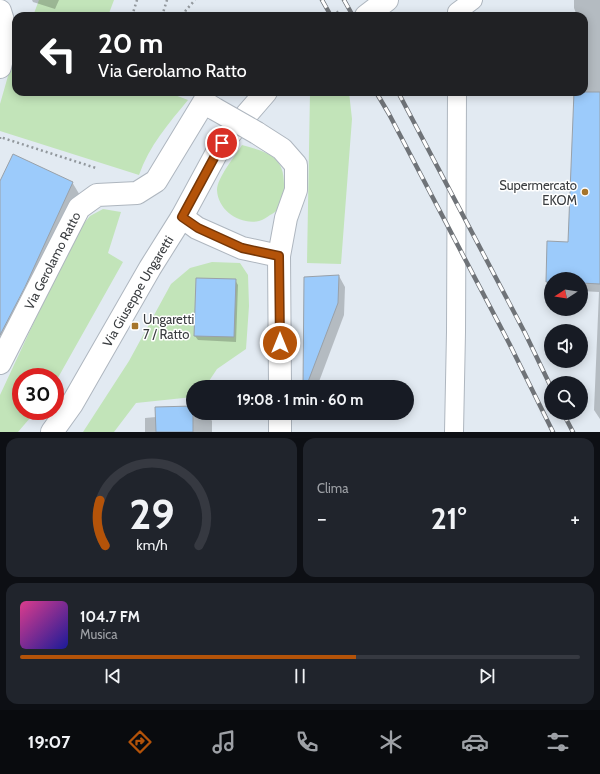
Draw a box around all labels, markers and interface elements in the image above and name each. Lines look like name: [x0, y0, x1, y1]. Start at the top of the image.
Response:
text: 20 m: [98, 26, 163, 60]
icon: left: [32, 28, 84, 80]
text: Via Gerolamo Ratto: [98, 60, 247, 82]
pin: [205, 126, 239, 160]
icon: arrive: [211, 132, 233, 154]
place label: Supermercato EKOM: [499, 177, 577, 208]
marker: Supermercato EKOM: [580, 187, 590, 197]
street label: Via Gerolamo Ratto: [21, 209, 84, 312]
street label: Via Giuseppe Ungaretti: [99, 232, 176, 349]
north arrow: [544, 272, 588, 316]
map controls: [544, 272, 588, 420]
place label: Ungaretti 7 / Ratto: [143, 311, 194, 342]
marker: Ungaretti 7 / Ratto: [130, 321, 140, 331]
position arrow: [259, 322, 301, 364]
button: sound: [544, 324, 588, 368]
speed limit sign: 30: [12, 368, 64, 420]
button: search: [544, 376, 588, 420]
text: 19:08 · 1 min · 60 m: [237, 391, 363, 409]
text: Clima: [317, 480, 348, 496]
text: 29: [129, 488, 174, 538]
text: 21°: [431, 500, 466, 537]
text: −: [317, 505, 327, 532]
text: +: [570, 505, 580, 532]
text: km/h: [136, 535, 167, 553]
text: 104.7 FM: [80, 608, 140, 626]
text: Musica: [80, 626, 118, 642]
icon: previous: [102, 665, 124, 687]
icon: pause: [289, 665, 311, 687]
icon: next: [476, 665, 498, 687]
icon: directions: [126, 728, 154, 756]
icon: music: [210, 728, 238, 756]
icon: phone: [293, 728, 321, 756]
icon: climate: [377, 728, 405, 756]
icon: car: [461, 728, 489, 756]
icon: filters: [544, 728, 572, 756]
text: 19:07: [28, 731, 70, 753]

